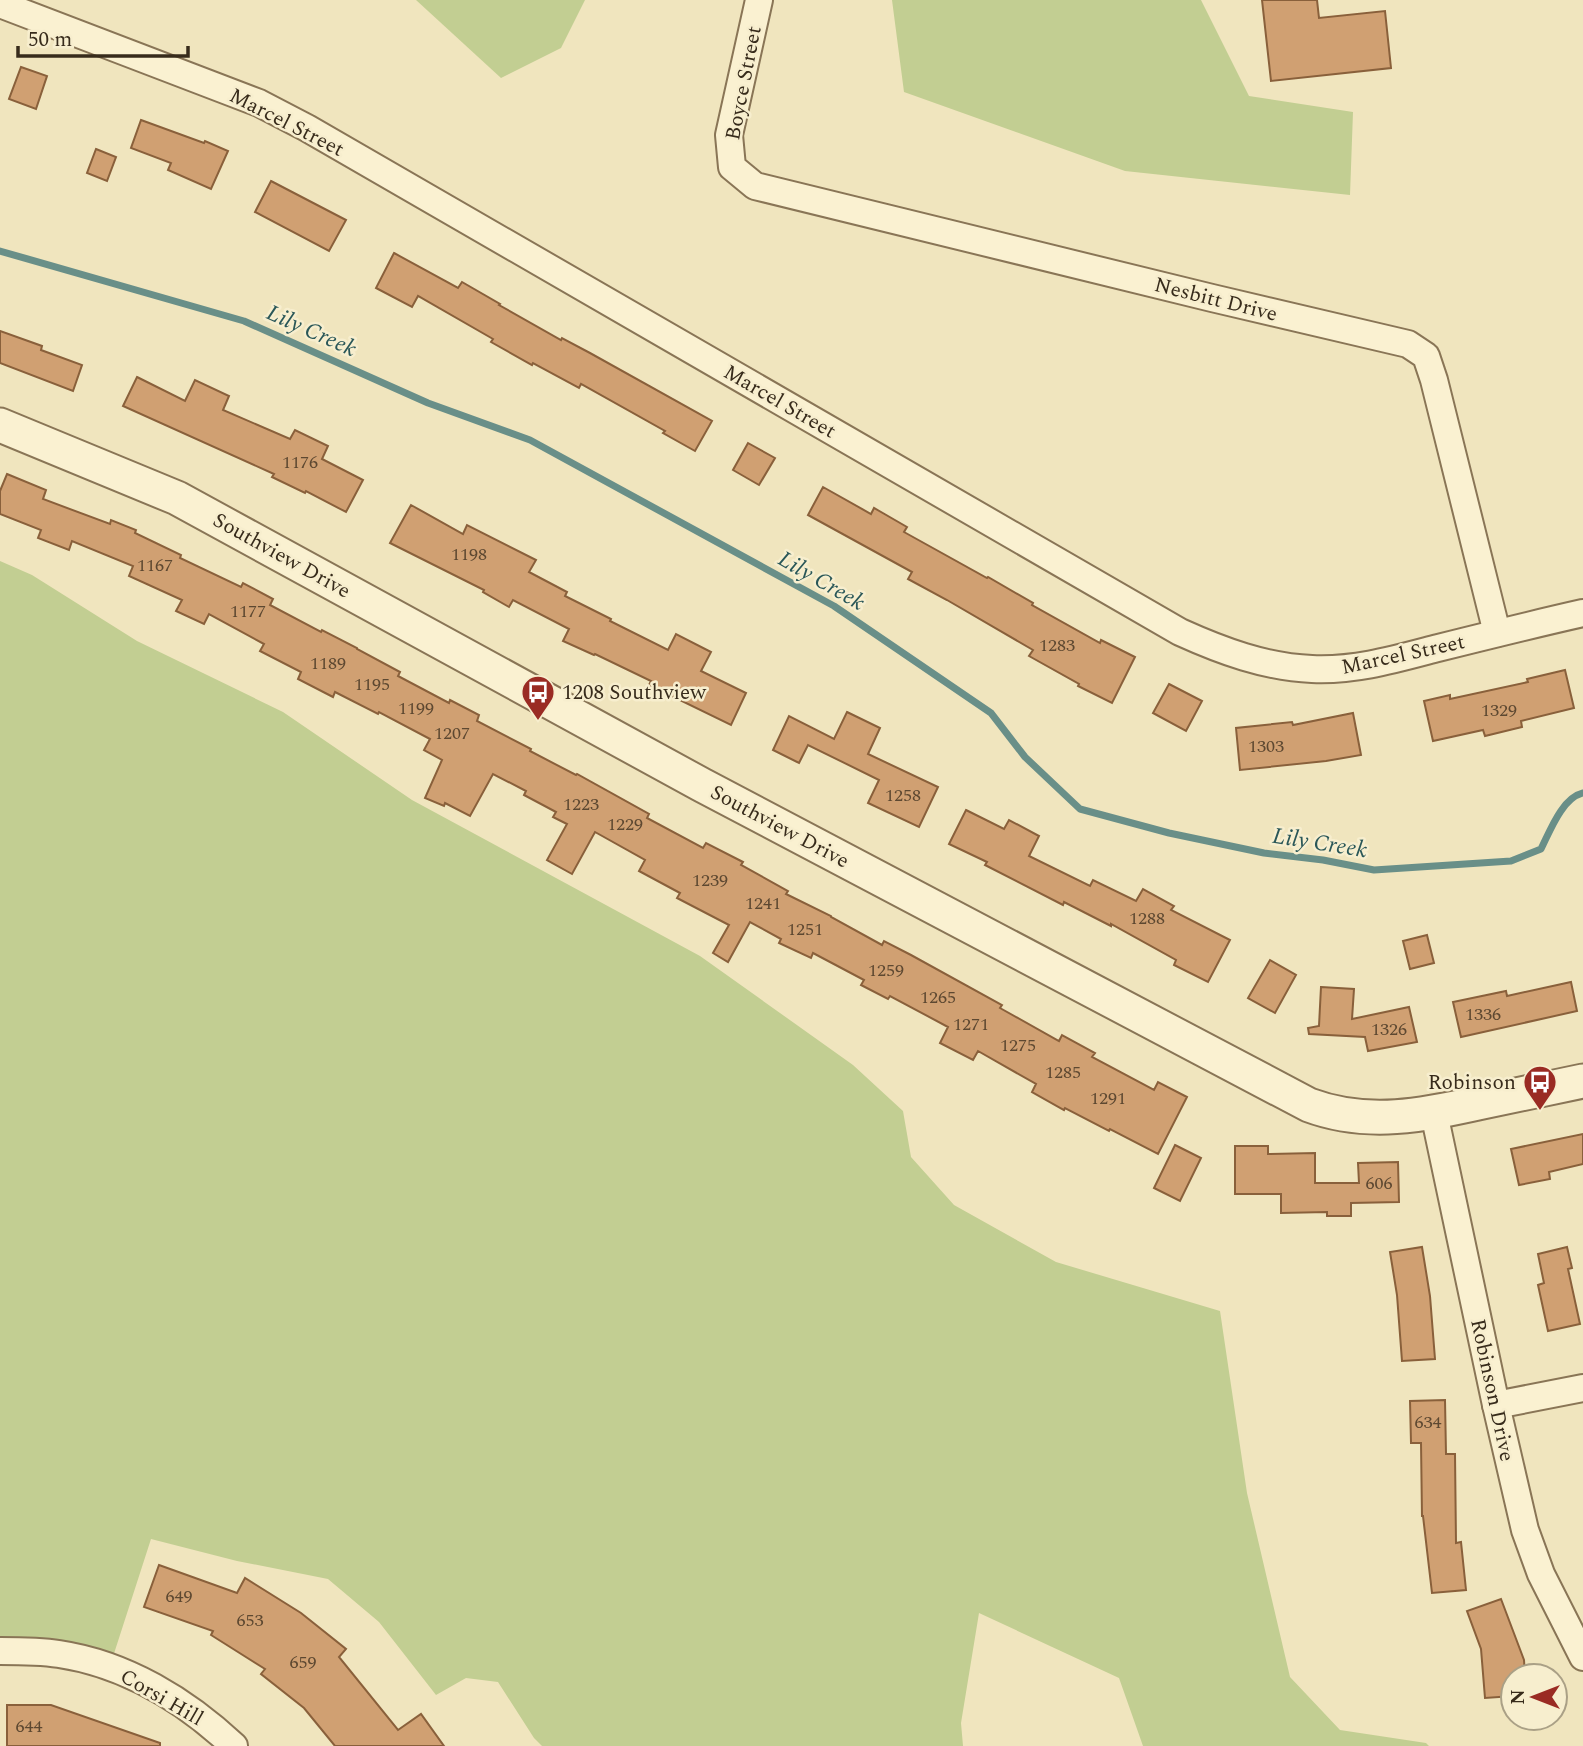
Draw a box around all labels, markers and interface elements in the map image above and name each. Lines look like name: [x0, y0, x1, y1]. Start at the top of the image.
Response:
scale bar: [18, 14, 187, 58]
street label: Boyce Street: [717, 23, 771, 143]
text: 50 m: [28, 24, 72, 56]
street label: Marcel Street: [223, 80, 350, 166]
street label: Nesbitt Drive: [1151, 269, 1281, 331]
water label: Lily Creek: [261, 296, 362, 367]
street label: Marcel Street: [717, 357, 842, 447]
house number: 1176: [282, 449, 318, 476]
street label: Southview Drive: [207, 505, 356, 607]
house number: 1198: [451, 541, 487, 568]
water label: Lily Creek: [771, 542, 872, 620]
house number: 1167: [137, 552, 173, 579]
house number: 1177: [230, 598, 266, 625]
street label: Marcel Street: [1339, 626, 1468, 684]
house number: 1283: [1039, 632, 1075, 659]
house number: 1189: [310, 650, 346, 677]
house number: 1195: [354, 671, 390, 698]
bus stop icon: 1208 Southview: [519, 673, 557, 722]
place label: 1208 Southview: [562, 677, 707, 709]
house number: 1199: [398, 695, 434, 722]
house number: 1329: [1481, 697, 1517, 724]
house number: 1207: [434, 720, 470, 747]
house number: 1303: [1248, 733, 1284, 760]
street label: Southview Drive: [704, 777, 855, 877]
house number: 1258: [885, 782, 921, 809]
house number: 1223: [563, 791, 599, 818]
house number: 1229: [607, 811, 643, 838]
water label: Lily Creek: [1270, 819, 1370, 868]
house number: 1239: [692, 867, 728, 894]
house number: 1241: [745, 890, 781, 917]
house number: 1288: [1129, 905, 1165, 932]
house number: 1251: [787, 916, 823, 943]
house number: 1259: [868, 957, 904, 984]
house number: 1265: [920, 984, 956, 1011]
house number: 1336: [1465, 1001, 1501, 1028]
house number: 1271: [953, 1011, 989, 1038]
house number: 1326: [1371, 1016, 1407, 1043]
house number: 1275: [1000, 1032, 1036, 1059]
house number: 1285: [1045, 1059, 1081, 1086]
bus stop icon: Robinson: [1521, 1063, 1559, 1112]
place label: Robinson: [1428, 1067, 1516, 1099]
house number: 1291: [1090, 1085, 1126, 1112]
house number: 606: [1366, 1170, 1393, 1197]
street label: Robinson Drive: [1461, 1316, 1523, 1464]
house number: 634: [1415, 1409, 1442, 1436]
house number: 649: [166, 1583, 193, 1610]
house number: 653: [237, 1607, 264, 1634]
house number: 659: [290, 1649, 317, 1676]
street label: Corsi Hill: [114, 1661, 209, 1735]
north arrow: [1499, 1662, 1569, 1732]
text: N: [1504, 1689, 1533, 1705]
house number: 644: [16, 1713, 43, 1740]

